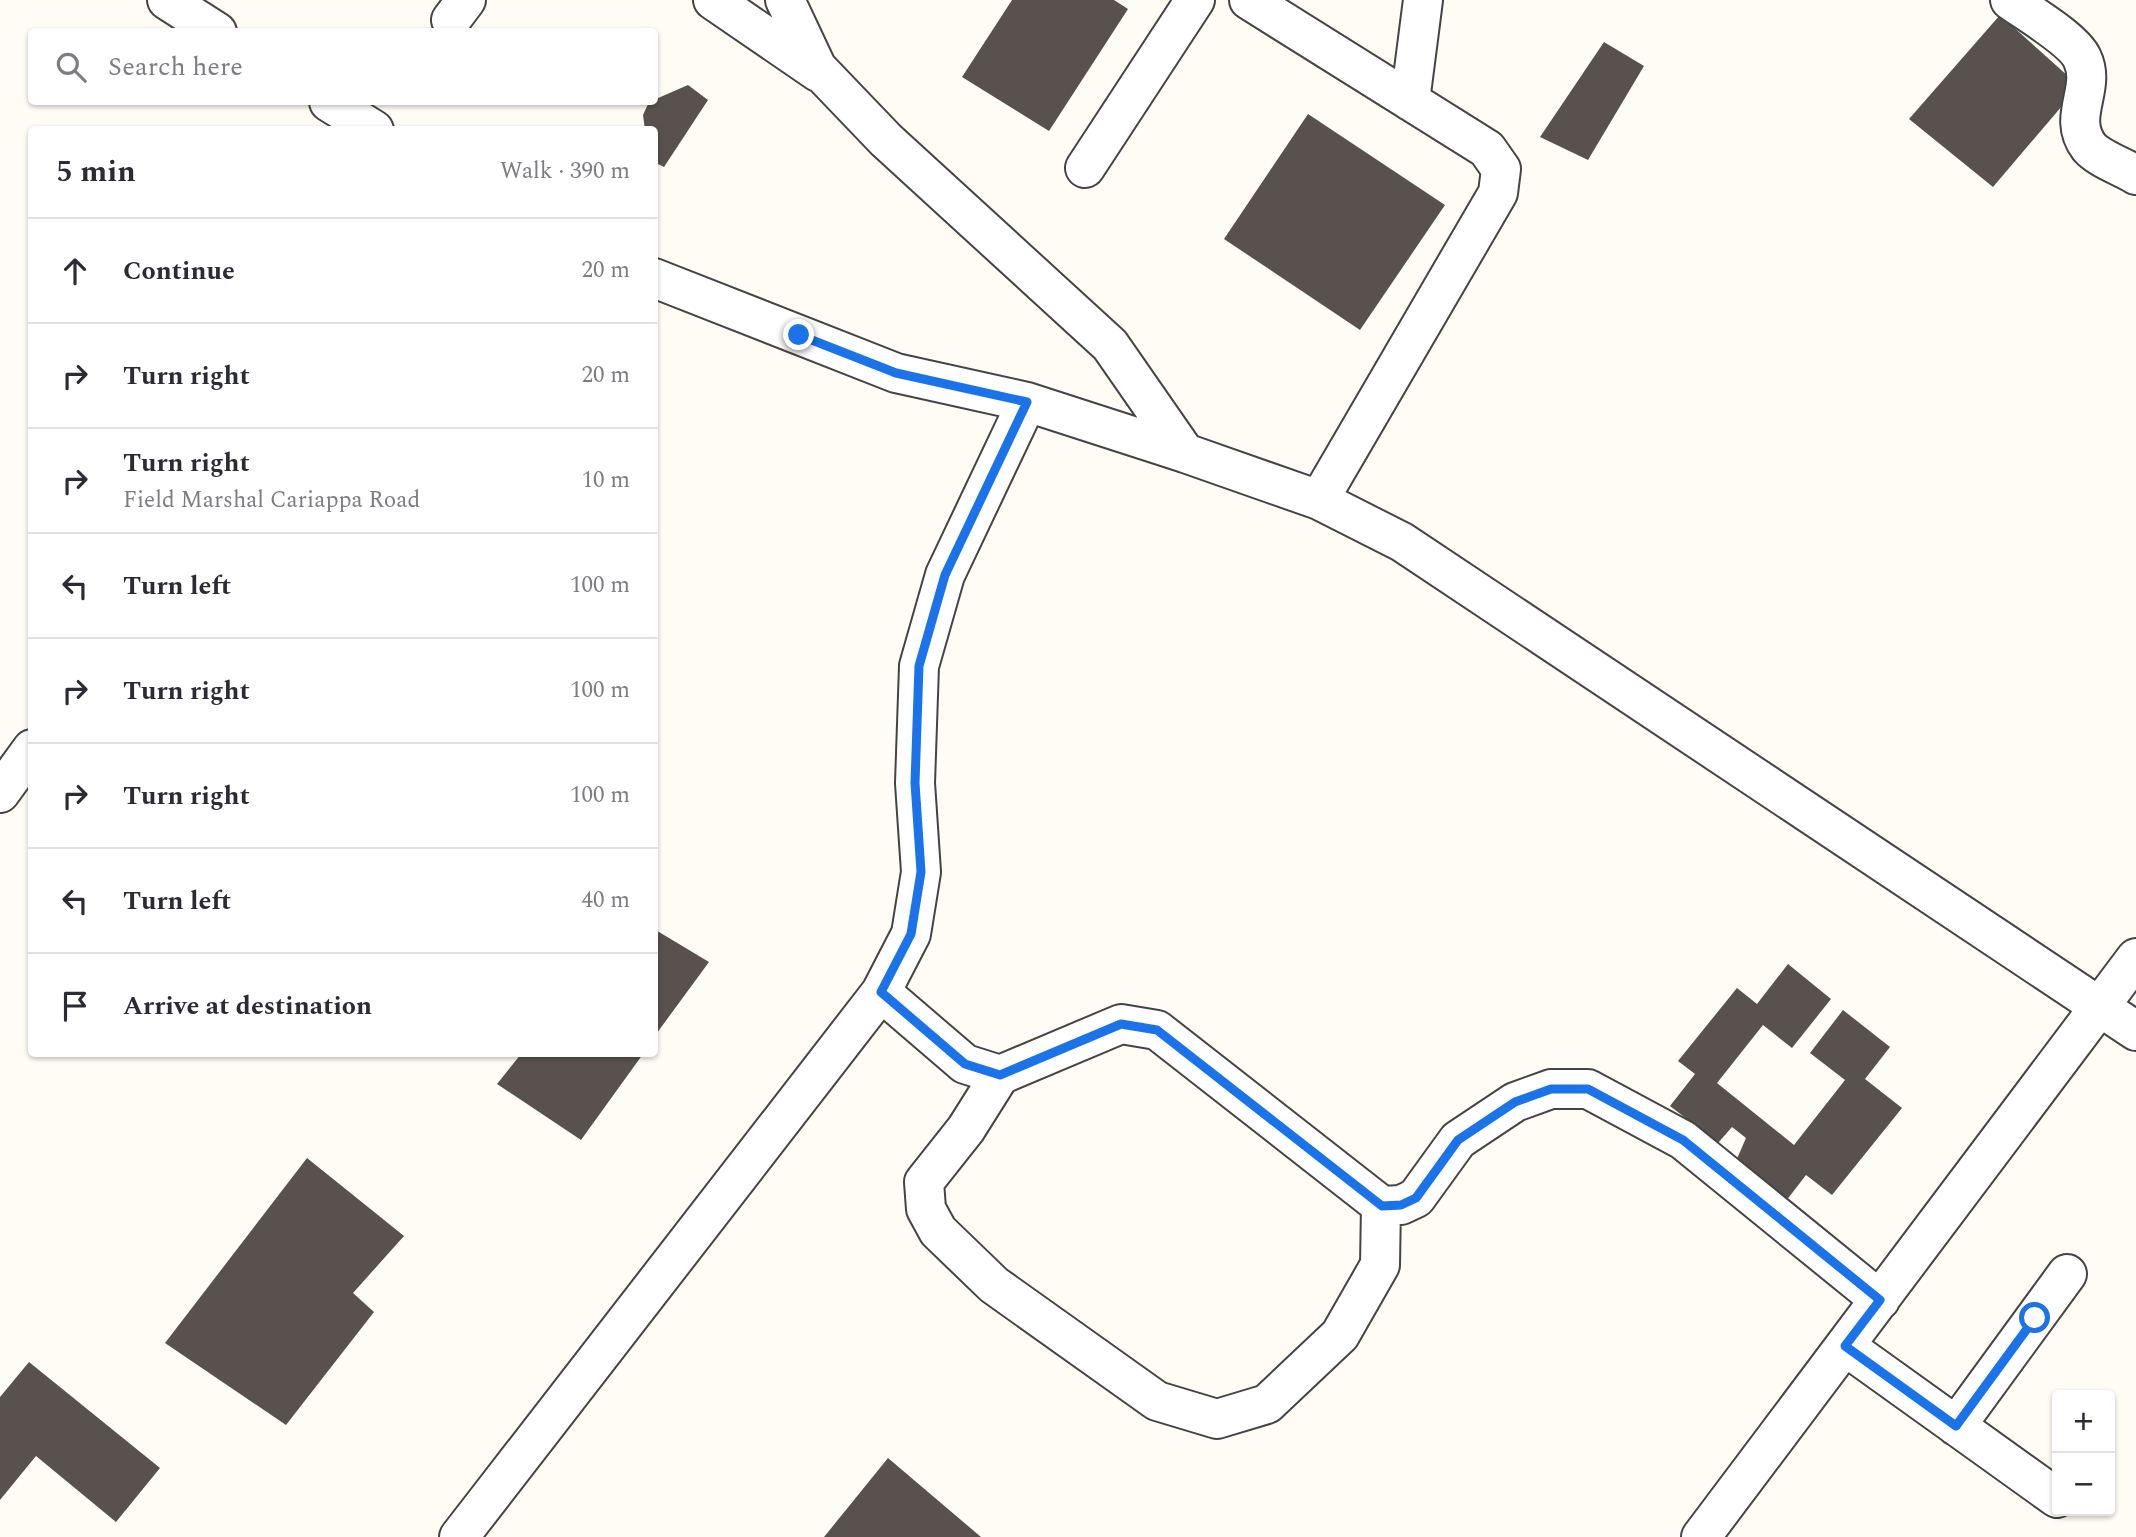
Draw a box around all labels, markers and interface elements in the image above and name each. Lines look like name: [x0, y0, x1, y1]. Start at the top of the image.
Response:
search box: [28, 28, 658, 105]
text: Search here: [108, 47, 243, 87]
icon: search: [52, 48, 90, 86]
text: 5 min: [56, 149, 136, 195]
text: Walk · 390 m: [500, 154, 630, 189]
text: Continue: [123, 251, 235, 291]
icon: ahead: [56, 252, 94, 290]
text: 20 m: [581, 253, 630, 288]
route end: [783, 319, 814, 350]
text: Turn right: [123, 356, 250, 396]
icon: right: [56, 357, 94, 395]
text: 20 m: [581, 358, 630, 393]
text: Turn right: [123, 443, 250, 483]
icon: right: [56, 462, 94, 500]
text: 10 m: [581, 463, 630, 498]
text: Field Marshal Cariappa Road: [123, 483, 420, 518]
text: Turn left: [123, 566, 231, 606]
icon: left: [56, 567, 94, 605]
text: 100 m: [570, 568, 630, 603]
text: Turn right: [123, 671, 250, 711]
icon: right: [56, 672, 94, 710]
text: 100 m: [570, 673, 630, 708]
text: Turn right: [123, 776, 250, 816]
icon: right: [56, 777, 94, 815]
text: 100 m: [570, 778, 630, 813]
text: Turn left: [123, 881, 231, 921]
icon: left: [56, 882, 94, 920]
text: 40 m: [581, 883, 630, 918]
text: Arrive at destination: [123, 986, 372, 1026]
icon: arrive: [56, 987, 94, 1025]
route start: [2019, 1302, 2050, 1333]
map controls: [2052, 1390, 2115, 1516]
button: +: [2052, 1390, 2115, 1453]
button: −: [2052, 1453, 2115, 1516]

